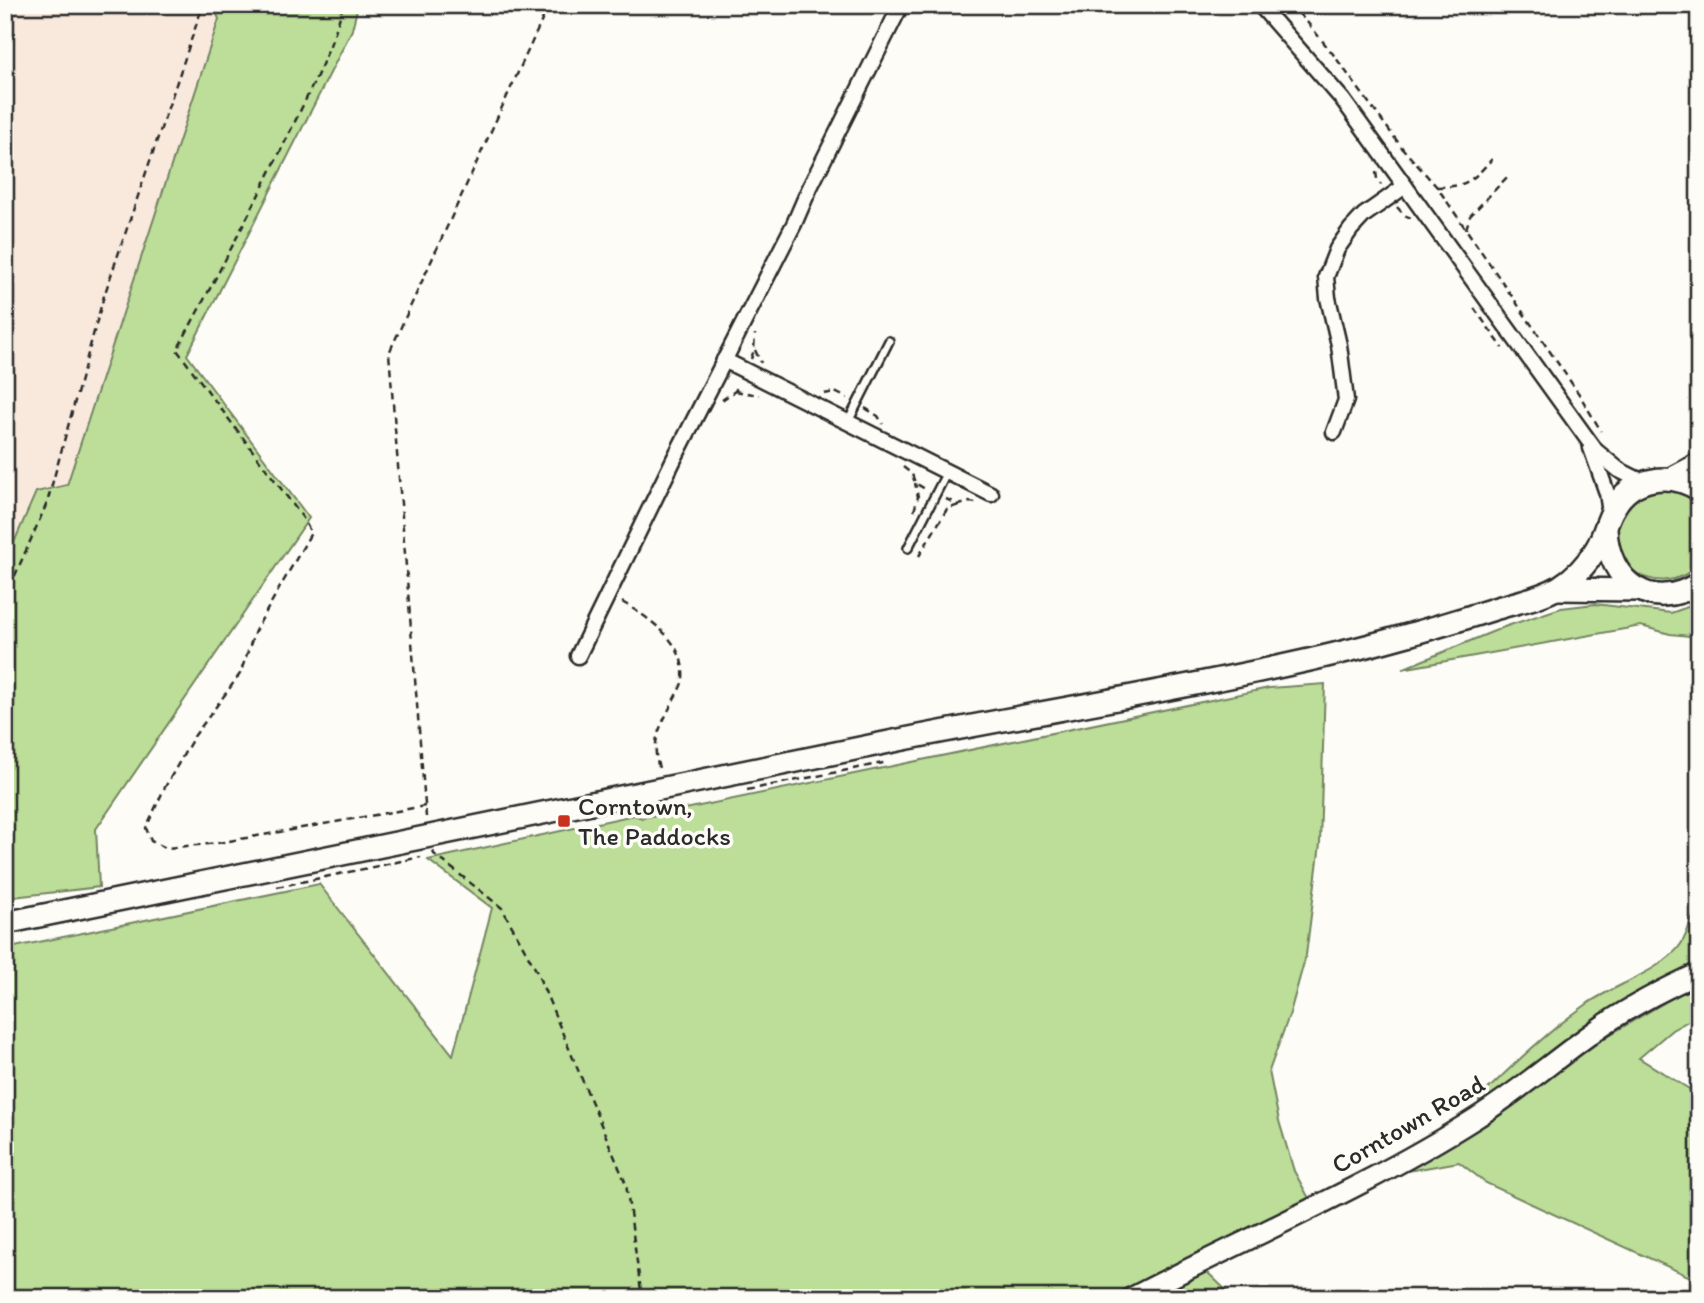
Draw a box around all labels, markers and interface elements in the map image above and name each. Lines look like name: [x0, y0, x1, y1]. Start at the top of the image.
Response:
place label: Corntown, The Paddocks: [578, 790, 731, 852]
marker: Corntown, The Paddocks: [556, 813, 572, 829]
street label: Corntown Road: [1326, 1067, 1490, 1181]

